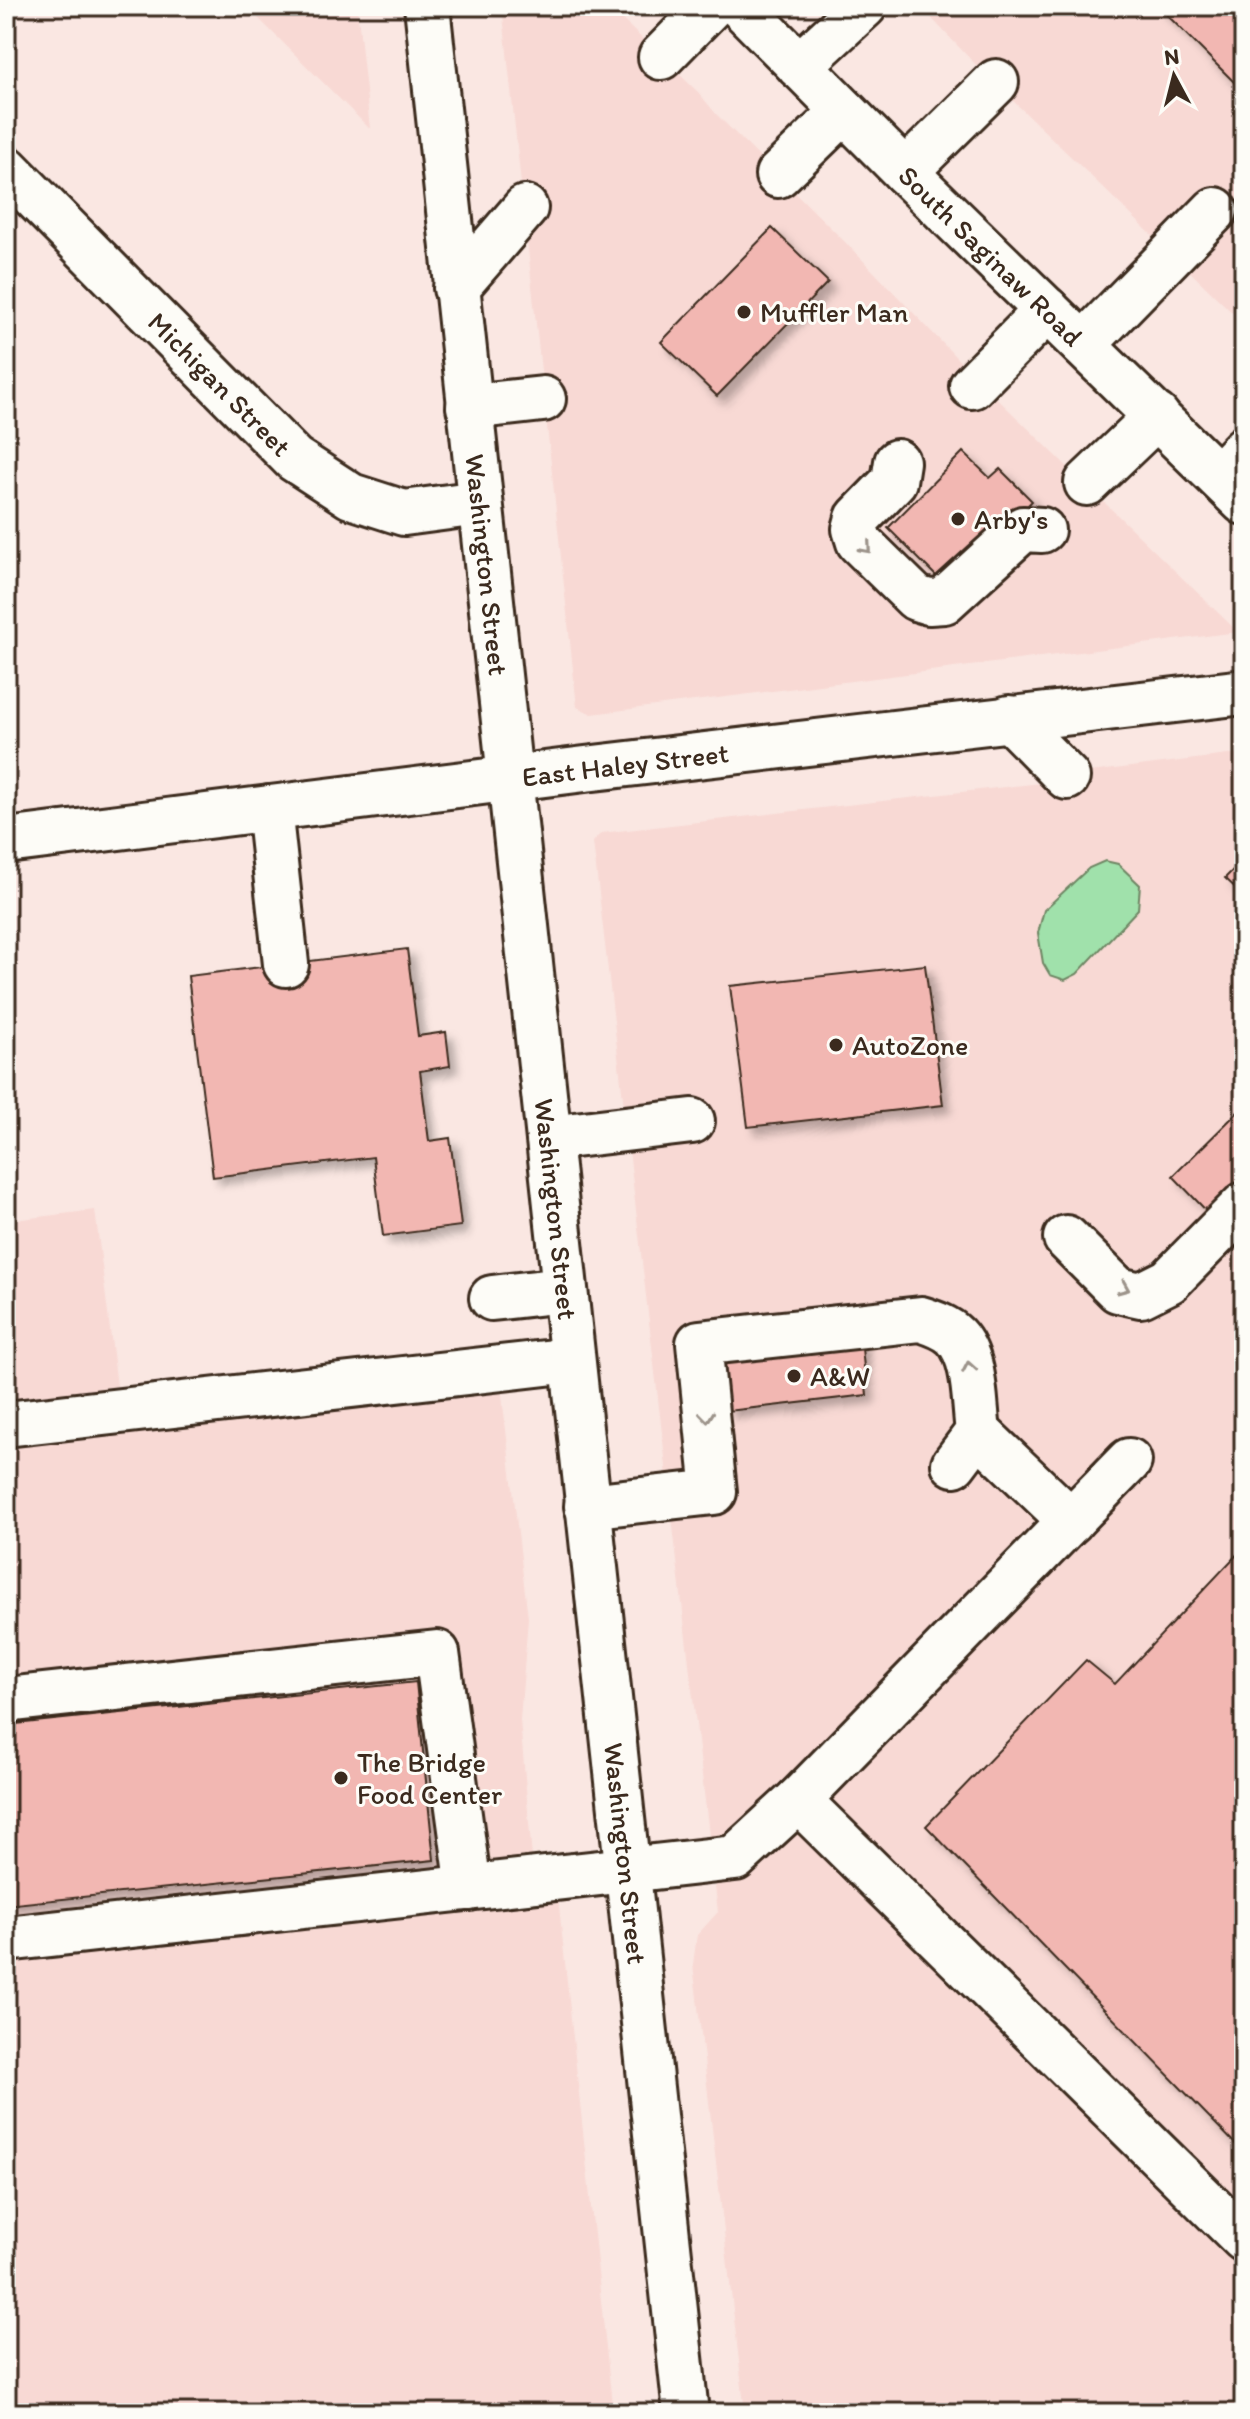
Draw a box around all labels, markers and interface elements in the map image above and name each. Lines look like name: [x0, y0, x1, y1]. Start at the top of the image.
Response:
north arrow: [1134, 36, 1214, 116]
text: N: [1163, 42, 1181, 71]
street label: South Saginaw Road: [892, 158, 1090, 353]
place label: Muffler Man: [760, 295, 908, 329]
marker: Muffler Man: [735, 303, 753, 321]
street label: Michigan Street: [141, 305, 299, 463]
street label: Washington Street: [458, 452, 516, 677]
place label: Arby's: [974, 502, 1049, 536]
marker: Arby's: [949, 510, 967, 528]
one-way arrow: [857, 539, 871, 553]
street label: East Haley Street: [520, 735, 731, 794]
place label: AutoZone: [852, 1028, 968, 1062]
marker: AutoZone: [827, 1036, 845, 1054]
street label: Washington Street: [528, 1097, 585, 1322]
one-way arrow: [1115, 1279, 1130, 1295]
place label: A&W: [810, 1359, 870, 1393]
one-way arrow: [961, 1361, 978, 1374]
marker: A&W: [785, 1367, 803, 1385]
one-way arrow: [698, 1411, 715, 1424]
street label: Washington Street: [597, 1741, 655, 1966]
place label: The Bridge Food Center: [357, 1745, 502, 1811]
marker: The Bridge Food Center: [332, 1769, 350, 1787]

